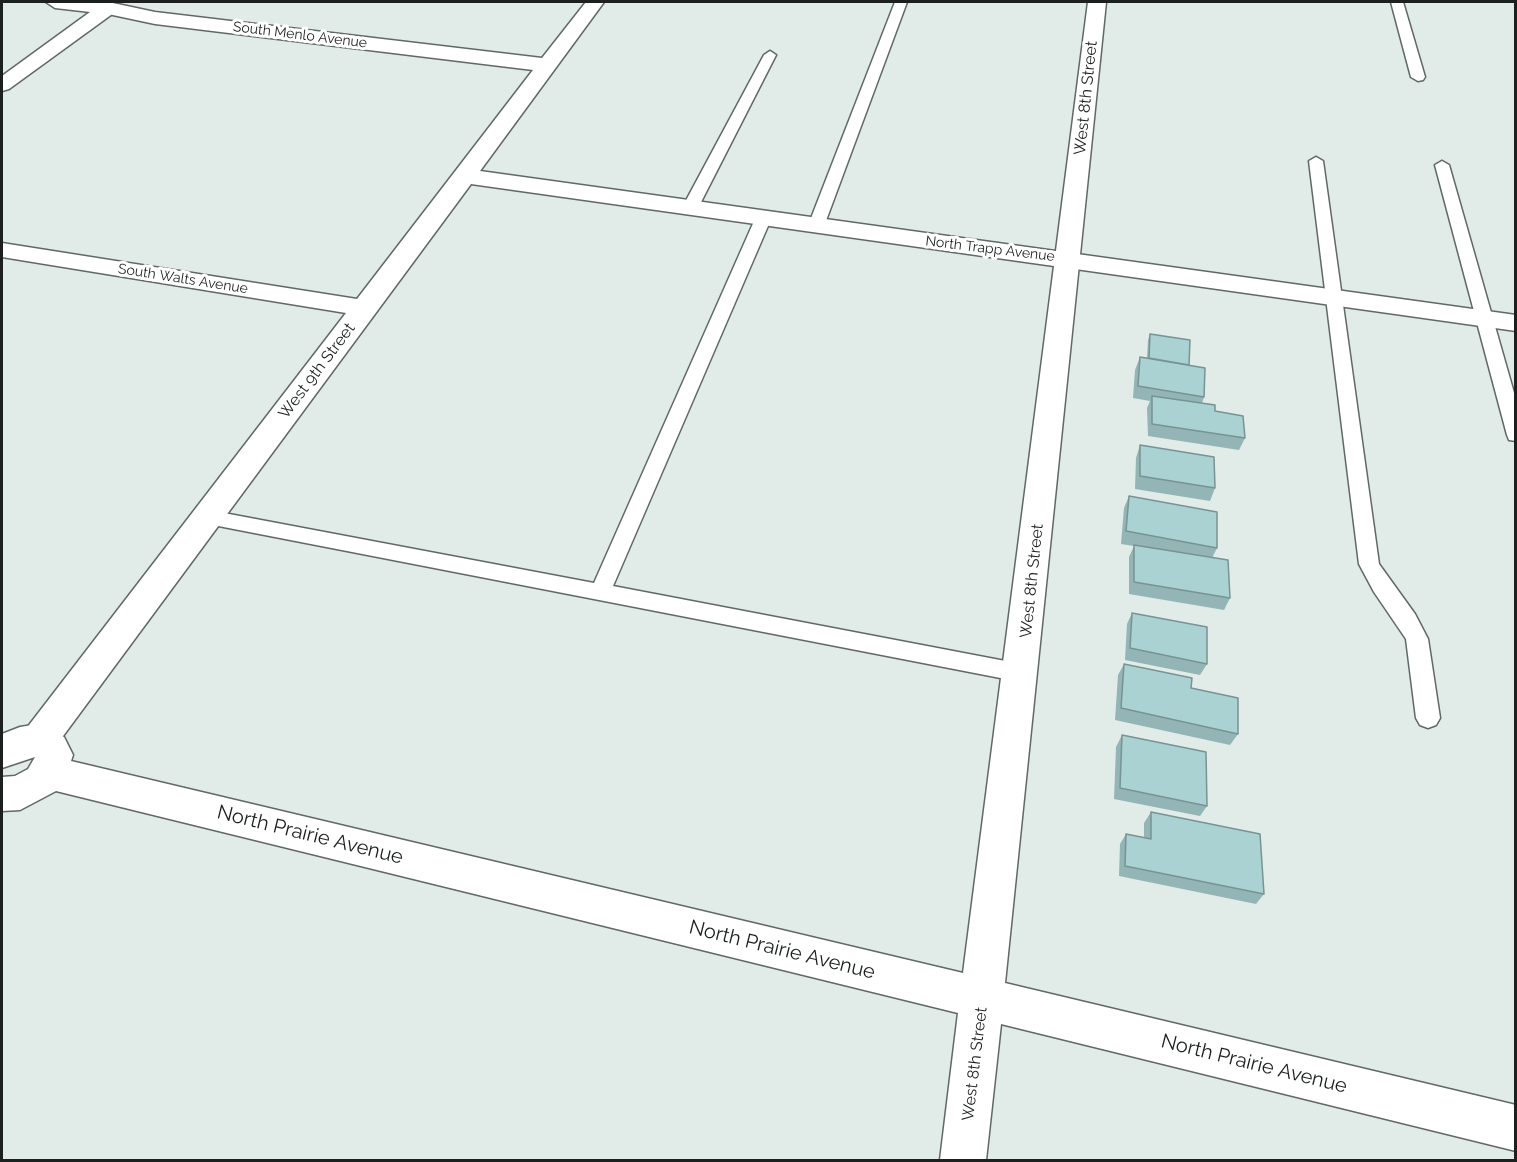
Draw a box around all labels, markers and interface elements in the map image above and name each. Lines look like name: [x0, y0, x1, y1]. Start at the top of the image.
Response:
street label: South Menlo Avenue: [232, 18, 368, 52]
street label: West 8th Street: [1070, 40, 1102, 156]
street label: North Trapp Avenue: [924, 233, 1056, 265]
street label: South Walts Avenue: [117, 260, 249, 298]
street label: West 9th Street: [275, 319, 359, 423]
street label: West 8th Street: [1016, 523, 1048, 639]
street label: North Prairie Avenue: [215, 800, 405, 870]
street label: North Prairie Avenue: [687, 915, 877, 985]
street label: West 8th Street: [958, 1006, 992, 1122]
street label: North Prairie Avenue: [1159, 1029, 1349, 1099]

